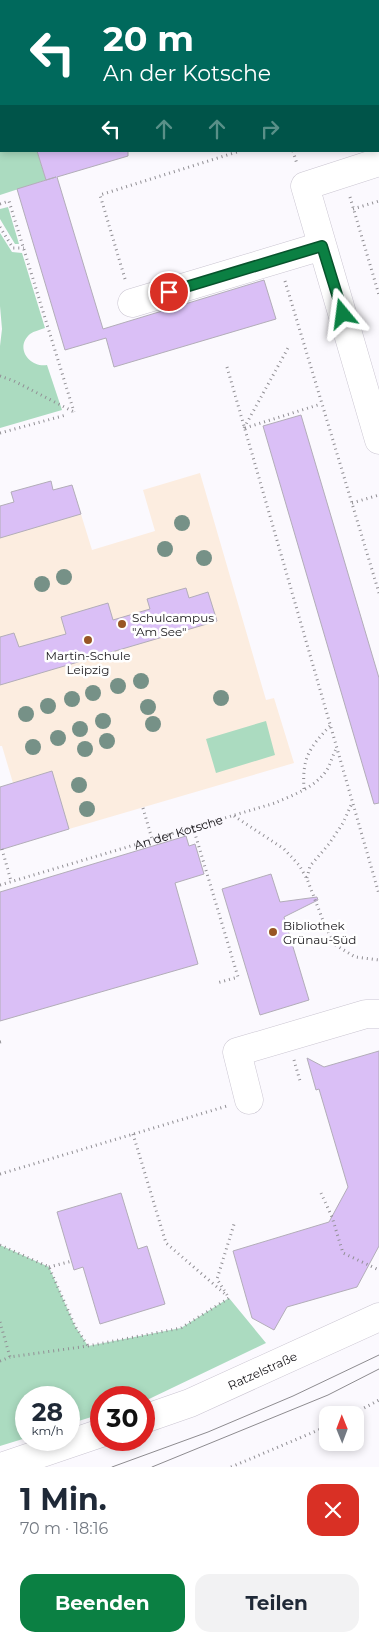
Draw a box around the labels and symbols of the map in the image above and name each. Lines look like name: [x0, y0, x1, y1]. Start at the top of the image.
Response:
pin: [148, 271, 190, 313]
position arrow: [316, 287, 368, 339]
place label: Schulcampus "Am See": [132, 610, 214, 639]
marker: Schulcampus "Am See": [116, 618, 128, 630]
marker: Martin-Schule Leipzig: [82, 634, 94, 646]
place label: Martin-Schule Leipzig: [46, 648, 130, 677]
street label: An der Kotsche: [132, 812, 224, 852]
place label: Bibliothek Grünau-Süd: [283, 918, 356, 947]
marker: Bibliothek Grünau-Süd: [267, 926, 279, 938]
street label: Ratzelstraße: [225, 1348, 299, 1392]
speed limit sign: 30: [90, 1386, 155, 1451]
north arrow: [319, 1406, 364, 1451]

